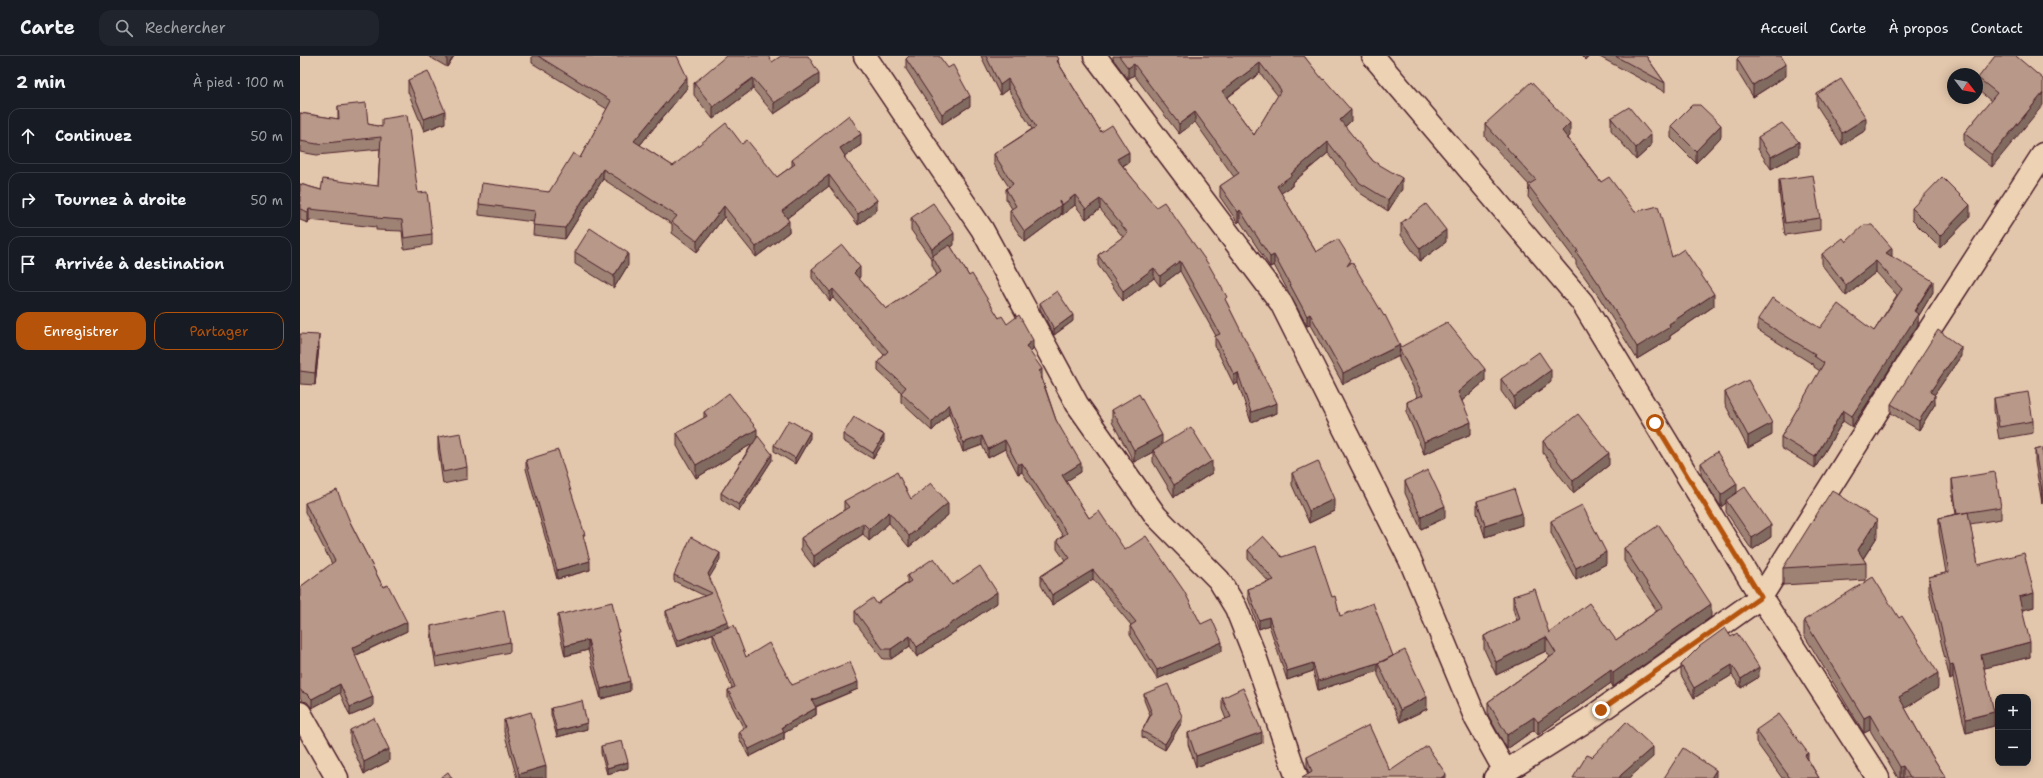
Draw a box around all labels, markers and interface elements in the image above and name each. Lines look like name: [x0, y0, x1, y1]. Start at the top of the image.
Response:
search box: [99, 10, 379, 46]
text: Carte: [20, 15, 75, 40]
icon: search: [113, 17, 135, 39]
text: Rechercher: [145, 18, 226, 38]
text: Accueil: [1760, 19, 1808, 37]
text: Carte: [1830, 19, 1866, 37]
text: À propos: [1888, 19, 1949, 37]
text: Contact: [1971, 19, 2023, 37]
north arrow: [1947, 68, 1983, 104]
text: 2 min: [16, 71, 66, 93]
text: À pied · 100 m: [193, 74, 284, 91]
icon: ahead: [17, 125, 39, 147]
text: Continuez: [55, 126, 132, 146]
text: 50 m: [250, 128, 283, 145]
icon: right: [17, 189, 39, 211]
text: Tournez à droite: [55, 190, 187, 210]
text: 50 m: [250, 192, 283, 209]
icon: arrive: [17, 253, 39, 275]
text: Arrivée à destination: [55, 254, 224, 274]
button: Enregistrer: [16, 312, 146, 350]
button: Partager: [154, 312, 284, 350]
route start: [1646, 414, 1664, 432]
map controls: [1995, 694, 2031, 766]
button: +: [1995, 694, 2031, 730]
route end: [1592, 701, 1610, 719]
button: −: [1995, 730, 2031, 766]

